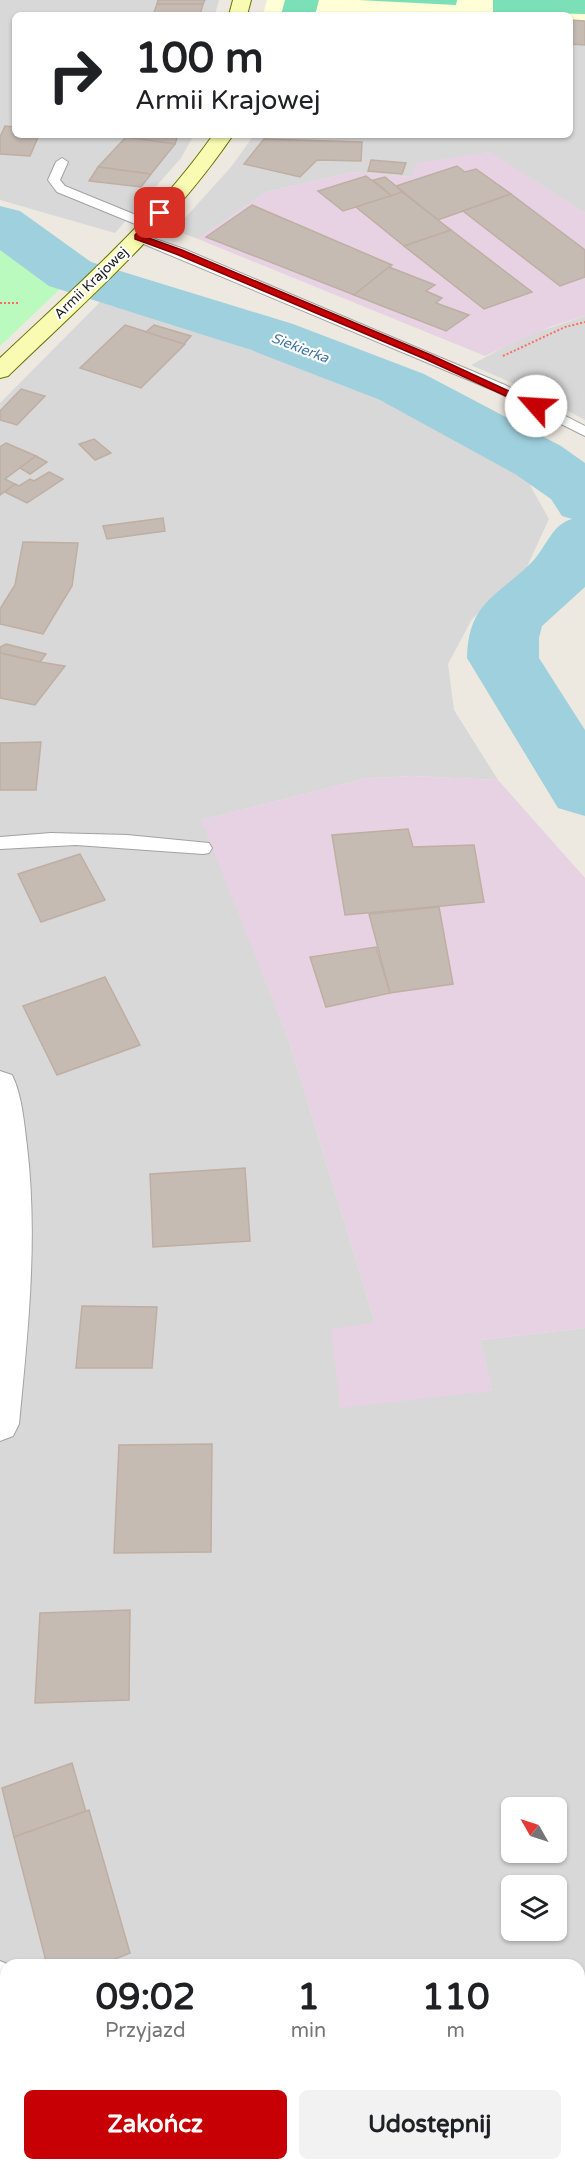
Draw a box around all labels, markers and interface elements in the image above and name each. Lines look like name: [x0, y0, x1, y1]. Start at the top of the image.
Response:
text: 100 m: [135, 33, 264, 84]
icon: right: [36, 36, 114, 114]
text: Armii Krajowej: [135, 84, 321, 117]
pin: [134, 187, 185, 238]
icon: arrive: [143, 196, 176, 229]
street label: Armii Krajowej: [50, 243, 132, 323]
water label: Siekierka: [269, 329, 332, 367]
position arrow: [504, 374, 568, 438]
north arrow: [501, 1797, 567, 1863]
map controls: [501, 1797, 567, 1941]
button: layers: [501, 1875, 567, 1941]
text: 09:02: [95, 1976, 195, 2019]
text: 1: [297, 1976, 320, 2019]
text: 110: [422, 1976, 490, 2019]
text: Przyjazd: [105, 2019, 186, 2043]
text: min: [291, 2019, 326, 2043]
text: m: [446, 2019, 465, 2043]
button: Zakończ: [24, 2090, 287, 2159]
button: Udostępnij: [299, 2090, 561, 2159]

